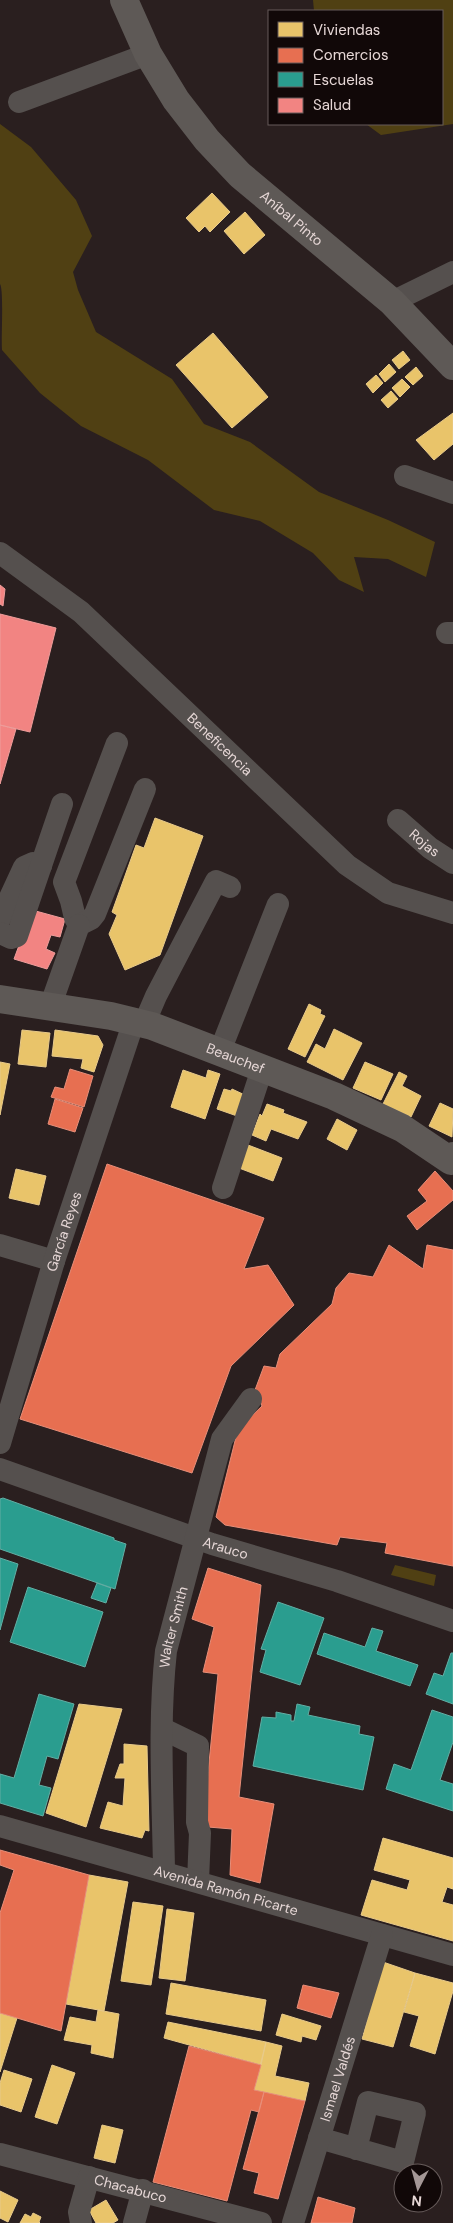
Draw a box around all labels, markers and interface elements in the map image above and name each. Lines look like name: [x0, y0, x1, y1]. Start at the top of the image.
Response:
legend: [268, 10, 443, 125]
text: Viviendas: [313, 20, 380, 40]
text: Comercios: [313, 45, 388, 65]
text: Escuelas: [313, 70, 374, 90]
text: Salud: [313, 95, 351, 115]
street label: Aníbal Pinto: [256, 187, 327, 250]
street label: Beneficencia: [184, 709, 256, 779]
street label: Rojas: [406, 825, 443, 861]
street label: Beauchef: [204, 1039, 267, 1078]
street label: García Reyes: [42, 1189, 86, 1274]
street label: Arauco: [200, 1532, 250, 1563]
street label: Walter Smith: [155, 1584, 192, 1669]
street label: Avenida Ramón Picarte: [152, 1861, 300, 1919]
street label: Ismael Valdés: [316, 2034, 359, 2124]
north arrow: [393, 2163, 443, 2213]
street label: Chacabuco: [92, 2170, 169, 2207]
text: N: [411, 2191, 423, 2210]

